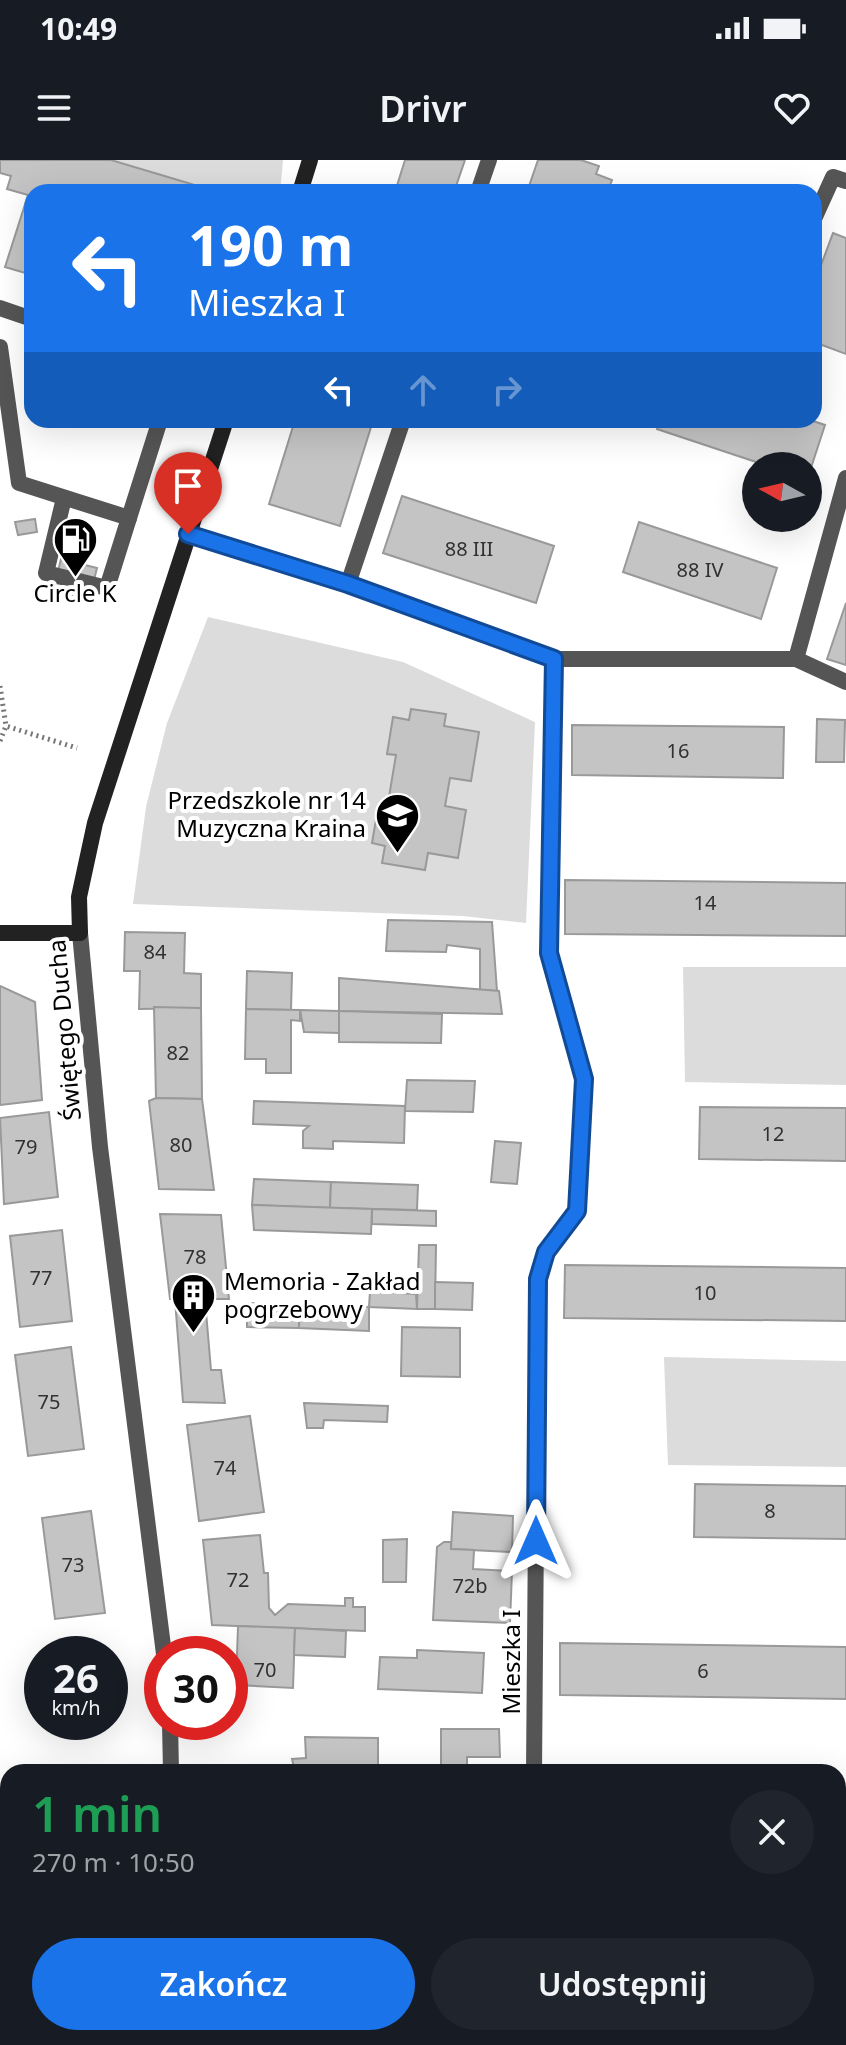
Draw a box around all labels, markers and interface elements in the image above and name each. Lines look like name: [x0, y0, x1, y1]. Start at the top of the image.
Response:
text: 10:49: [40, 8, 117, 49]
text: Drivr: [379, 84, 467, 133]
icon: menu: [32, 86, 76, 130]
icon: heart: [770, 86, 814, 130]
text: 190 m: [188, 206, 353, 282]
icon: left: [56, 216, 160, 320]
text: Mieszka I: [188, 278, 345, 327]
icon: left: [317, 368, 361, 412]
icon: ahead: [401, 368, 445, 412]
icon: right: [485, 368, 529, 412]
pin: [154, 452, 222, 534]
north arrow: [742, 452, 822, 532]
map controls: [742, 452, 822, 532]
icon: arrive: [166, 464, 210, 508]
fuel station icon: Circle K: [51, 516, 99, 579]
house number: 88 III: [445, 535, 493, 562]
house number: 88 IV: [677, 556, 723, 583]
place label: Circle K: [33, 576, 117, 609]
house number: 16: [667, 737, 689, 764]
place label: Przedszkole nr 14 Muzyczna Kraina: [167, 783, 366, 844]
school or university icon: Przedszkole nr 14 Muzyczna Kraina: [373, 791, 421, 854]
house number: 14: [694, 889, 717, 916]
street label: Świętego Ducha: [39, 938, 88, 1122]
house number: 84: [144, 938, 167, 965]
house number: 82: [167, 1039, 189, 1066]
house number: 12: [762, 1120, 784, 1147]
house number: 80: [170, 1131, 192, 1158]
house number: 79: [15, 1133, 37, 1160]
house number: 78: [184, 1243, 206, 1270]
house number: 77: [30, 1264, 52, 1291]
place label: Memoria - Zakład pogrzebowy: [224, 1264, 420, 1325]
building icon: Memoria - Zakład pogrzebowy: [169, 1272, 217, 1335]
house number: 10: [694, 1279, 716, 1306]
house number: 75: [38, 1388, 60, 1415]
house number: 74: [214, 1454, 237, 1481]
house number: 8: [764, 1497, 776, 1524]
position arrow: [494, 1499, 578, 1583]
house number: 73: [62, 1551, 84, 1578]
house number: 72: [227, 1566, 249, 1593]
house number: 72b: [452, 1572, 488, 1599]
street label: Mieszka I: [494, 1610, 527, 1714]
speed limit sign: 30: [144, 1636, 248, 1740]
text: 26: [53, 1650, 99, 1705]
house number: 70: [254, 1656, 276, 1683]
house number: 6: [697, 1657, 709, 1684]
text: km/h: [51, 1694, 101, 1721]
text: 1 min: [32, 1781, 162, 1846]
button: close: [730, 1790, 814, 1874]
text: 270 m · 10:50: [32, 1844, 195, 1880]
button: Zakończ: [32, 1938, 415, 2030]
button: Udostępnij: [431, 1938, 814, 2030]

